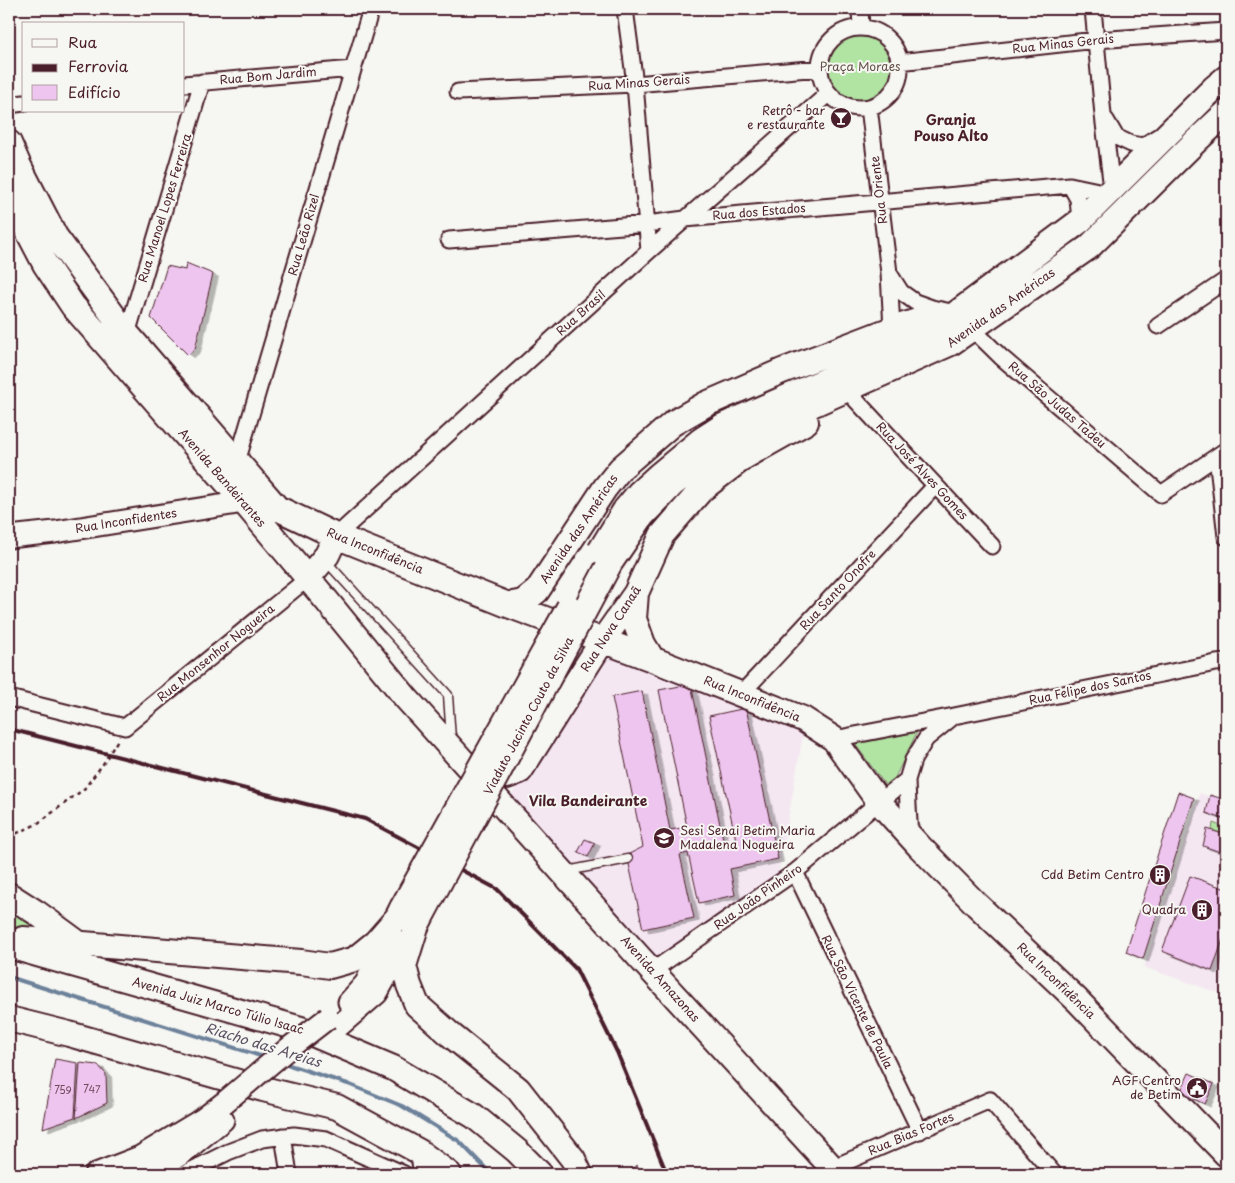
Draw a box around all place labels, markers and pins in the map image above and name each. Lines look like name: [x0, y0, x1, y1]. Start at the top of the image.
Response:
place label: Retrô - bar e restaurante: [747, 101, 826, 133]
bar icon: Retrô - bar e restaurante: [829, 106, 853, 130]
place label: Sesi Senai Betim Maria Madalena Nogueira: [680, 821, 815, 853]
school or university icon: Sesi Senai Betim Maria Madalena Nogueira: [652, 826, 676, 850]
building icon: Cdd Betim Centro: [1148, 863, 1172, 887]
place label: Cdd Betim Centro: [1041, 865, 1144, 883]
building icon: Quadra: [1190, 898, 1214, 922]
place label: Quadra: [1142, 900, 1186, 918]
place label: AGF Centro de Betim: [1112, 1071, 1181, 1103]
public building icon: AGF Centro de Betim: [1185, 1076, 1209, 1100]

